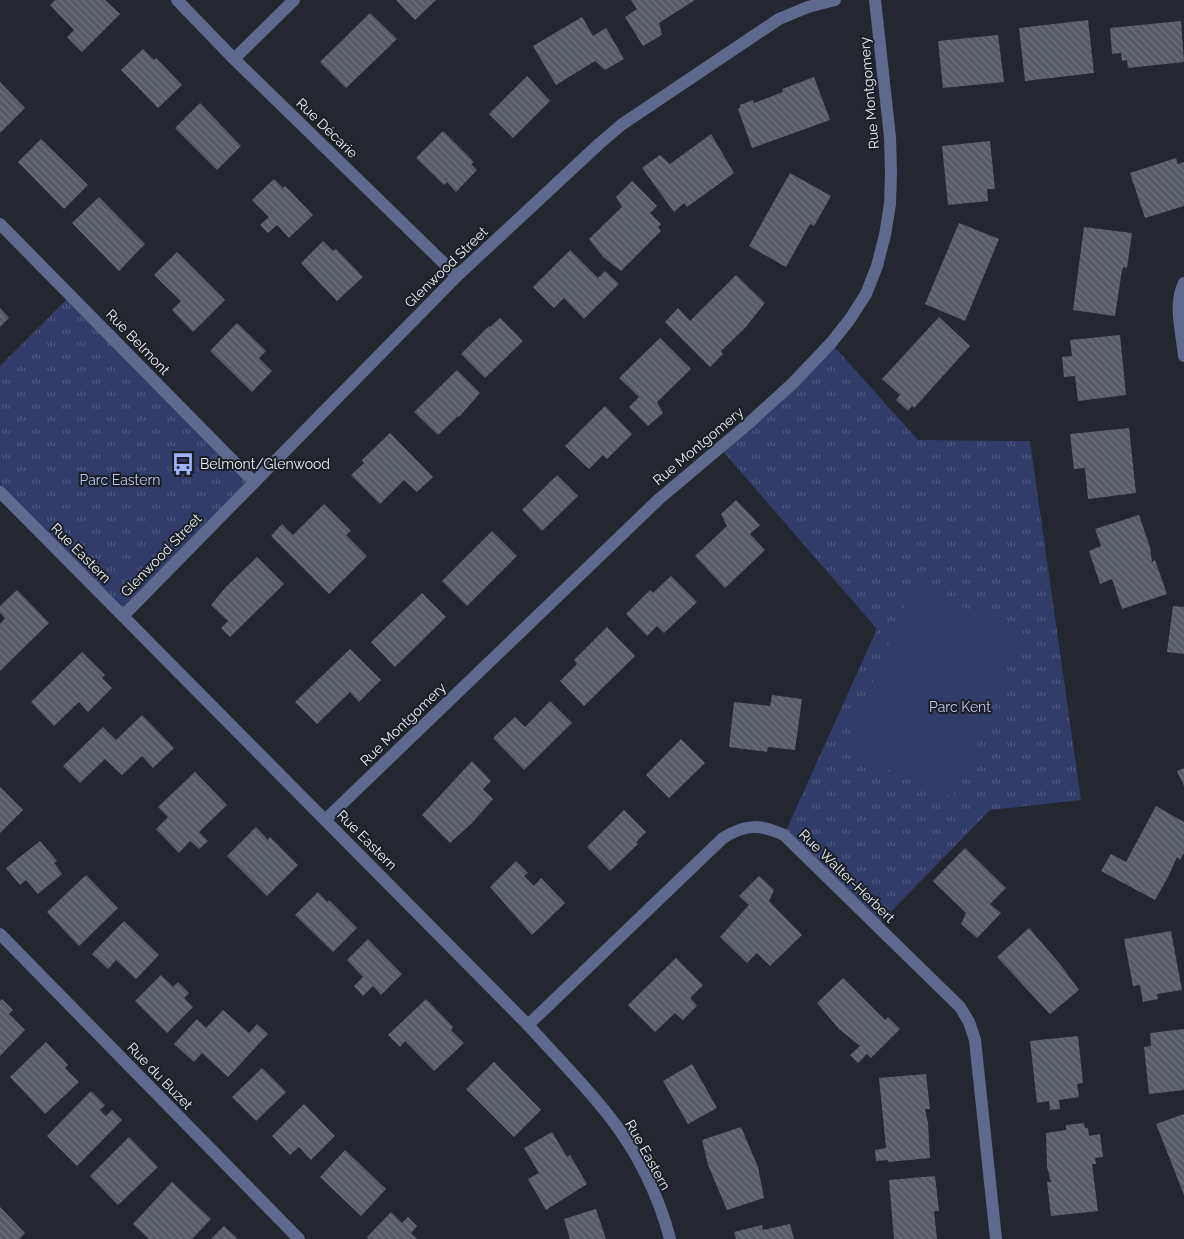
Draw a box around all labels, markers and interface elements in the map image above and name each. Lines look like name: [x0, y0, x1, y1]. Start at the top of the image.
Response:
street label: Rue Montgomery: [856, 36, 882, 150]
street label: Rue Décarie: [293, 95, 361, 161]
street label: Glenwood Street: [401, 223, 491, 311]
street label: Rue Belmont: [103, 306, 173, 378]
street label: Rue Montgomery: [650, 403, 747, 488]
bus stop icon: Belmont/Glenwood: [170, 451, 196, 477]
place label: Belmont/Glenwood: [200, 456, 330, 472]
park label: Parc Eastern: [80, 472, 160, 488]
street label: Glenwood Street: [117, 510, 205, 600]
street label: Rue Eastern: [48, 520, 114, 586]
street label: Rue Montgomery: [357, 679, 449, 769]
park label: Parc Kent: [929, 699, 991, 715]
street label: Rue Eastern: [334, 807, 400, 873]
street label: Rue Walter-Herbert: [796, 826, 898, 926]
street label: Rue du Buzet: [124, 1039, 196, 1113]
street label: Rue Eastern: [622, 1117, 674, 1193]

